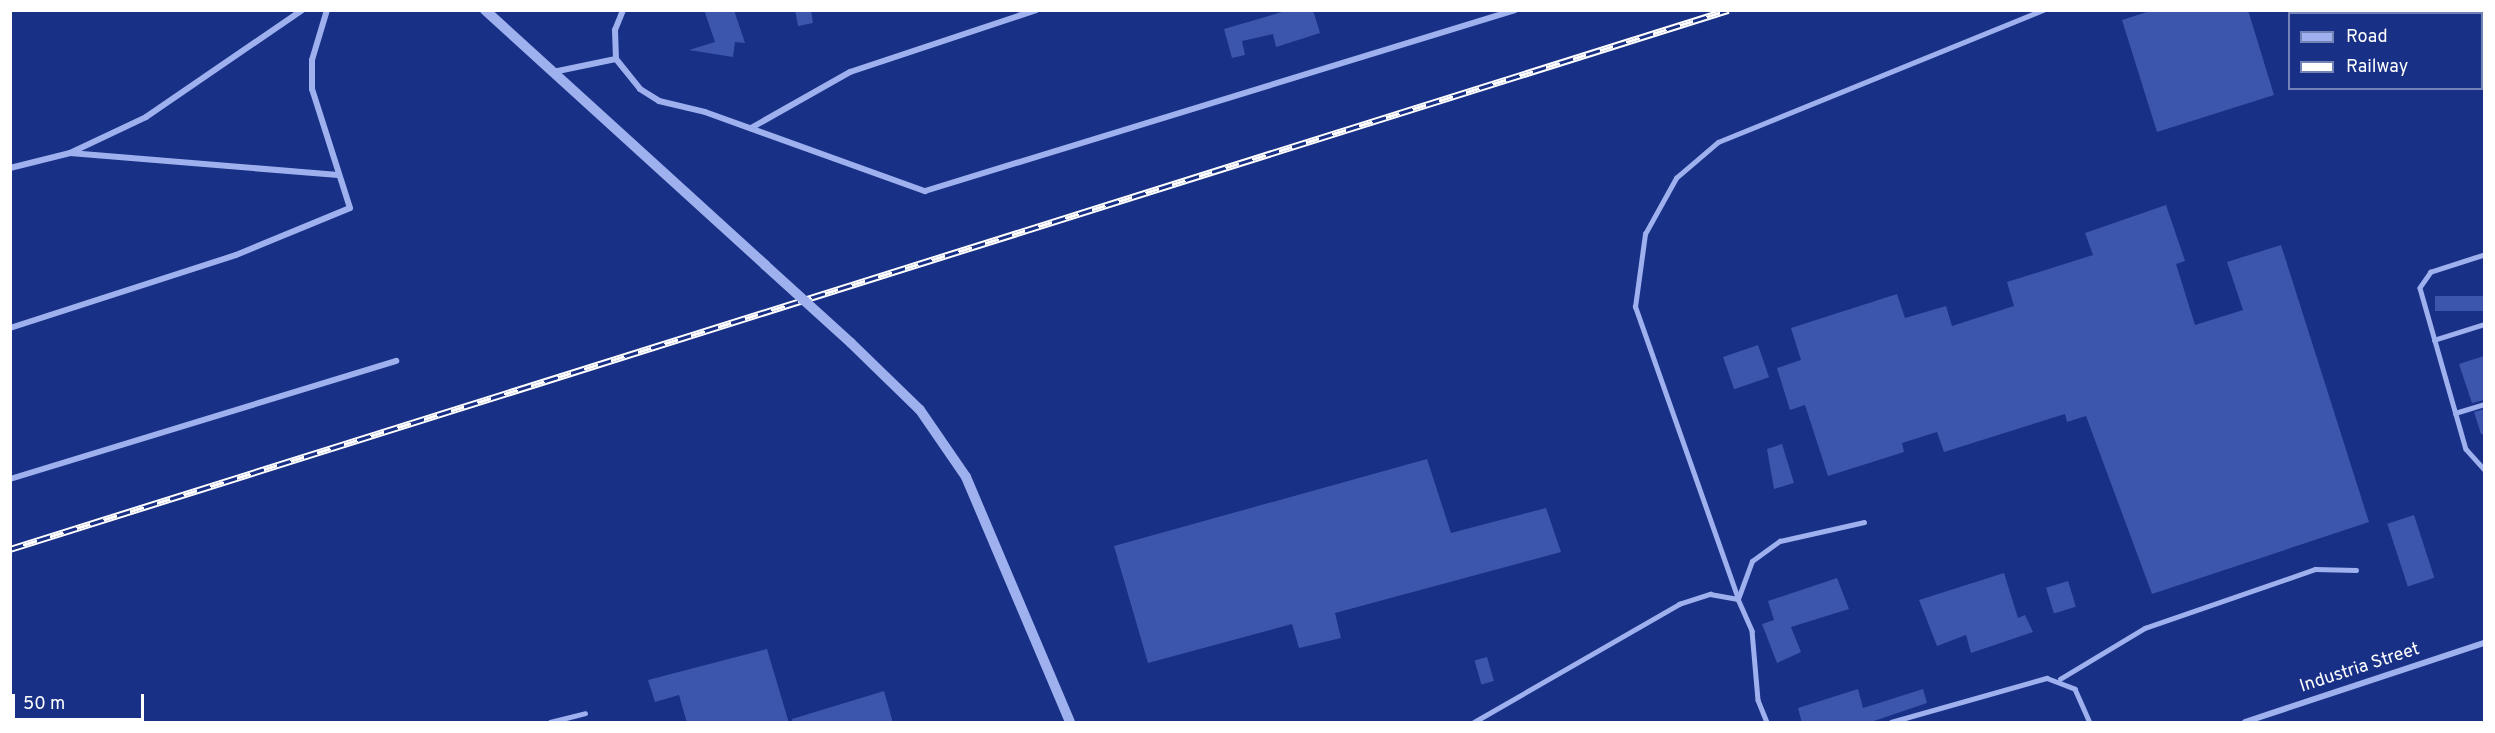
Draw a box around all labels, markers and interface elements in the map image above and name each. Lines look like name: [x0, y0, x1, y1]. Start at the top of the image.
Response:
legend: [2288, 12, 2483, 90]
text: Road: [2346, 26, 2388, 49]
text: Railway: [2346, 56, 2408, 79]
street label: Industria Street: [2297, 639, 2423, 699]
scale bar: [15, 682, 147, 720]
text: 50 m: [23, 693, 65, 716]

